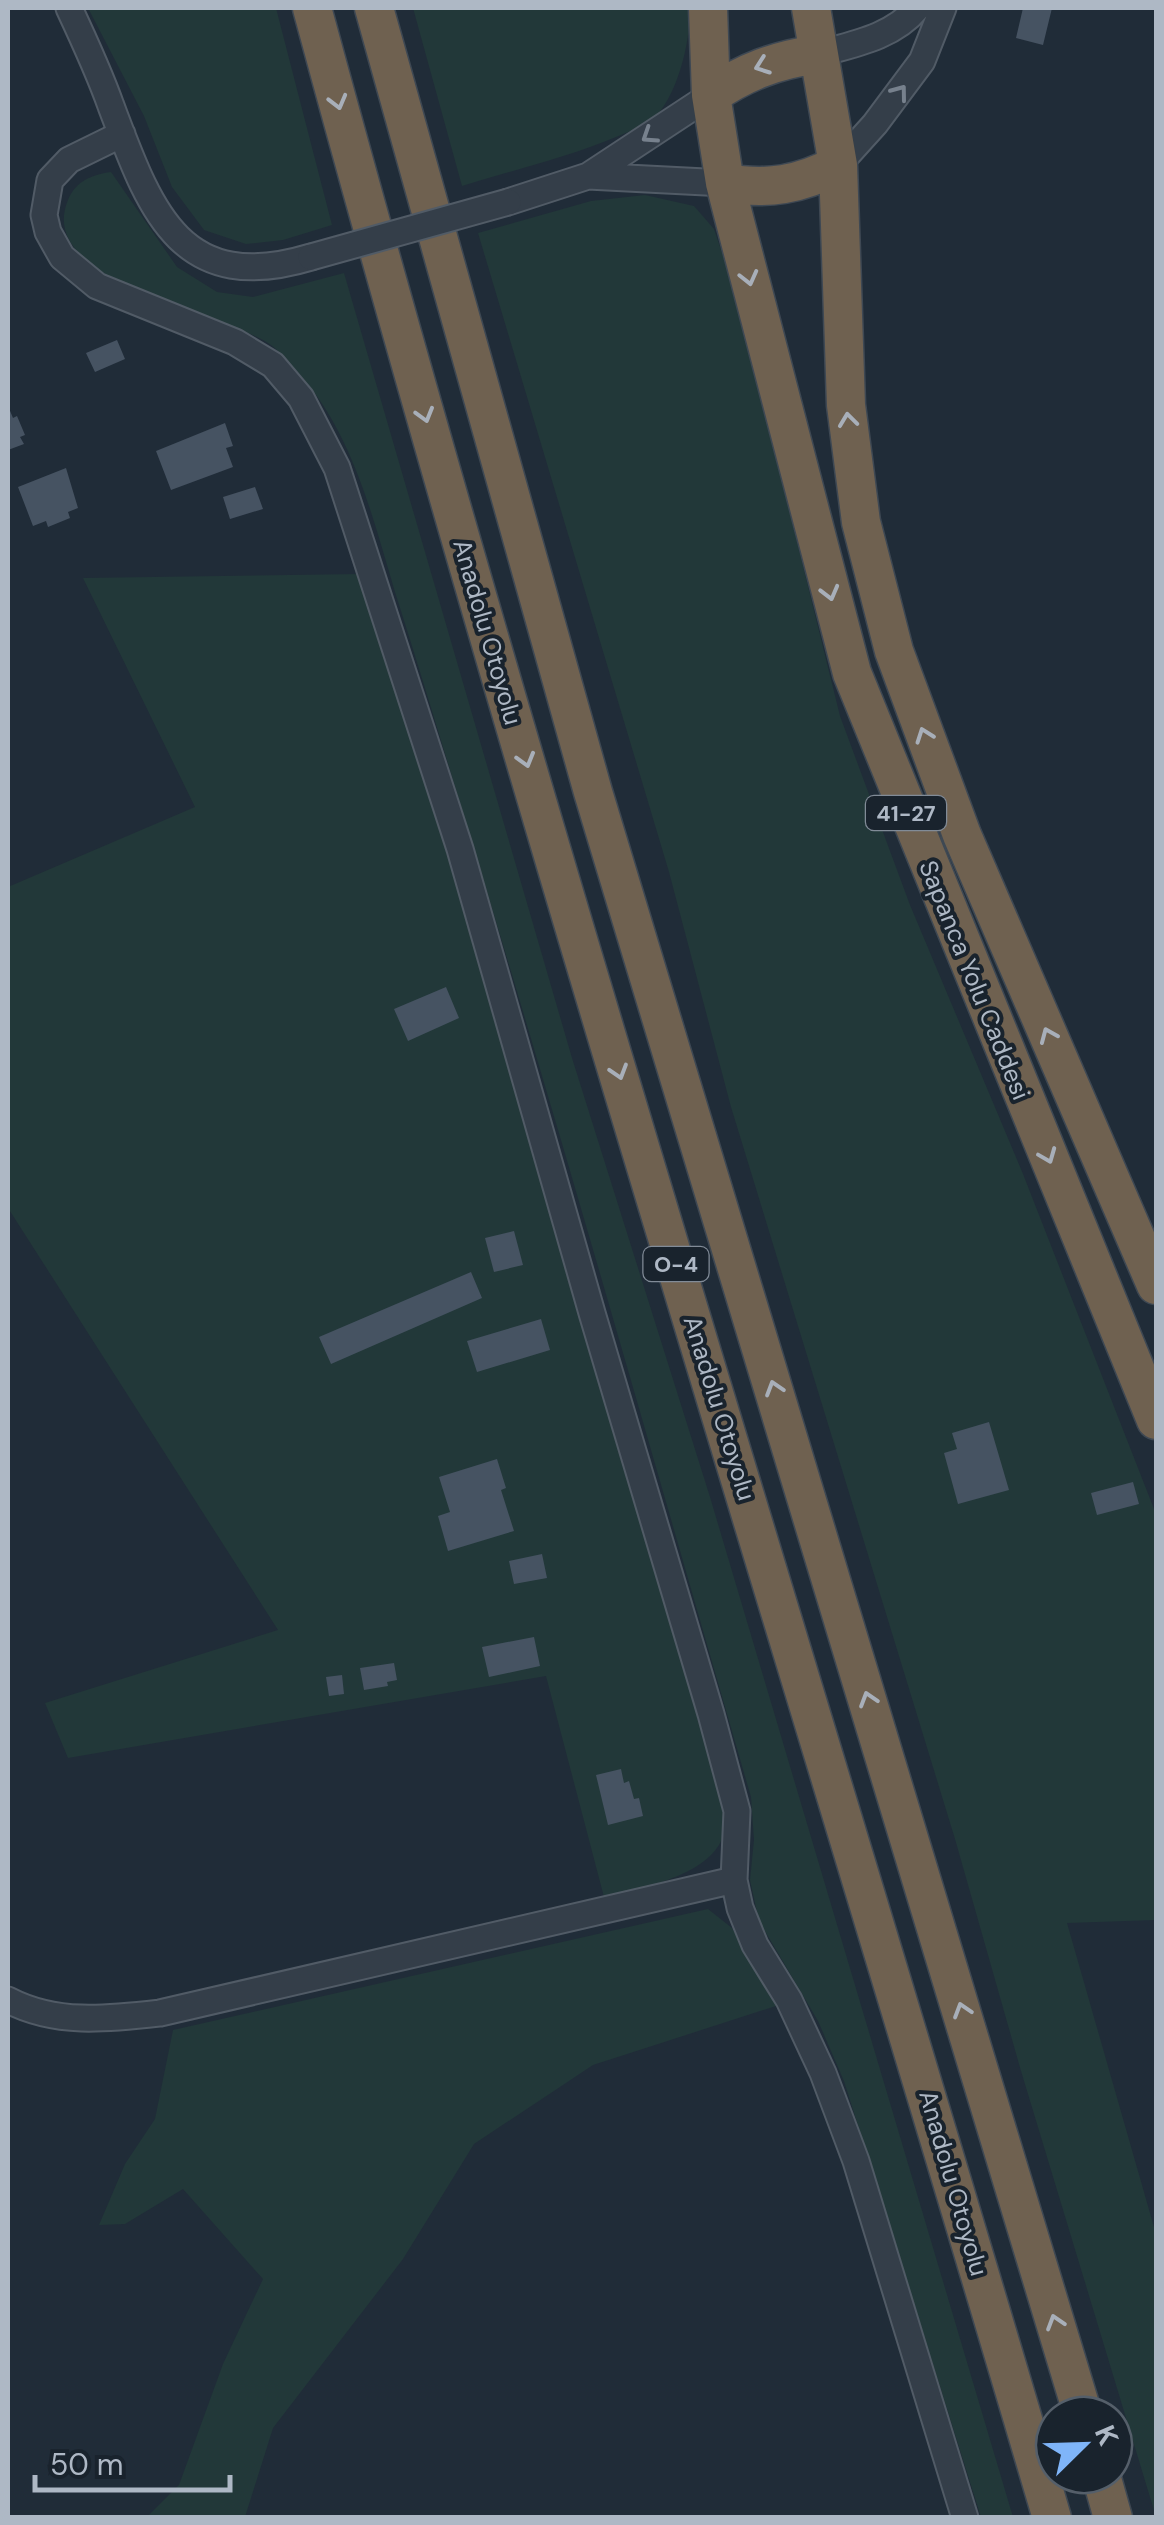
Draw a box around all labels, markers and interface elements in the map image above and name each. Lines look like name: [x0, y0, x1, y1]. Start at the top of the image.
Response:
one-way arrow: [754, 55, 771, 75]
one-way arrow: [888, 85, 905, 103]
one-way arrow: [326, 93, 347, 110]
one-way arrow: [642, 123, 660, 142]
one-way arrow: [737, 269, 758, 286]
one-way arrow: [413, 406, 434, 423]
one-way arrow: [838, 412, 859, 428]
street label: Anadolu Otoyolu: [445, 535, 530, 729]
one-way arrow: [818, 584, 839, 601]
one-way arrow: [915, 728, 936, 745]
one-way arrow: [514, 751, 535, 768]
road number: 41-27: [866, 796, 946, 830]
street label: Sapanca Yolu Caddesi: [911, 856, 1038, 1105]
one-way arrow: [1040, 1027, 1060, 1045]
one-way arrow: [607, 1063, 627, 1080]
one-way arrow: [1036, 1147, 1056, 1164]
road number: O-4: [644, 1247, 708, 1281]
street label: Anadolu Otoyolu: [676, 1312, 763, 1505]
one-way arrow: [765, 1380, 785, 1397]
one-way arrow: [859, 1691, 880, 1708]
one-way arrow: [953, 2002, 973, 2019]
street label: Anadolu Otoyolu: [911, 2086, 996, 2280]
one-way arrow: [1046, 2314, 1067, 2331]
north arrow: [1034, 2395, 1134, 2495]
text: K: [1086, 2420, 1127, 2451]
scale bar: [35, 2430, 230, 2492]
text: 50 m: [50, 2445, 124, 2484]

